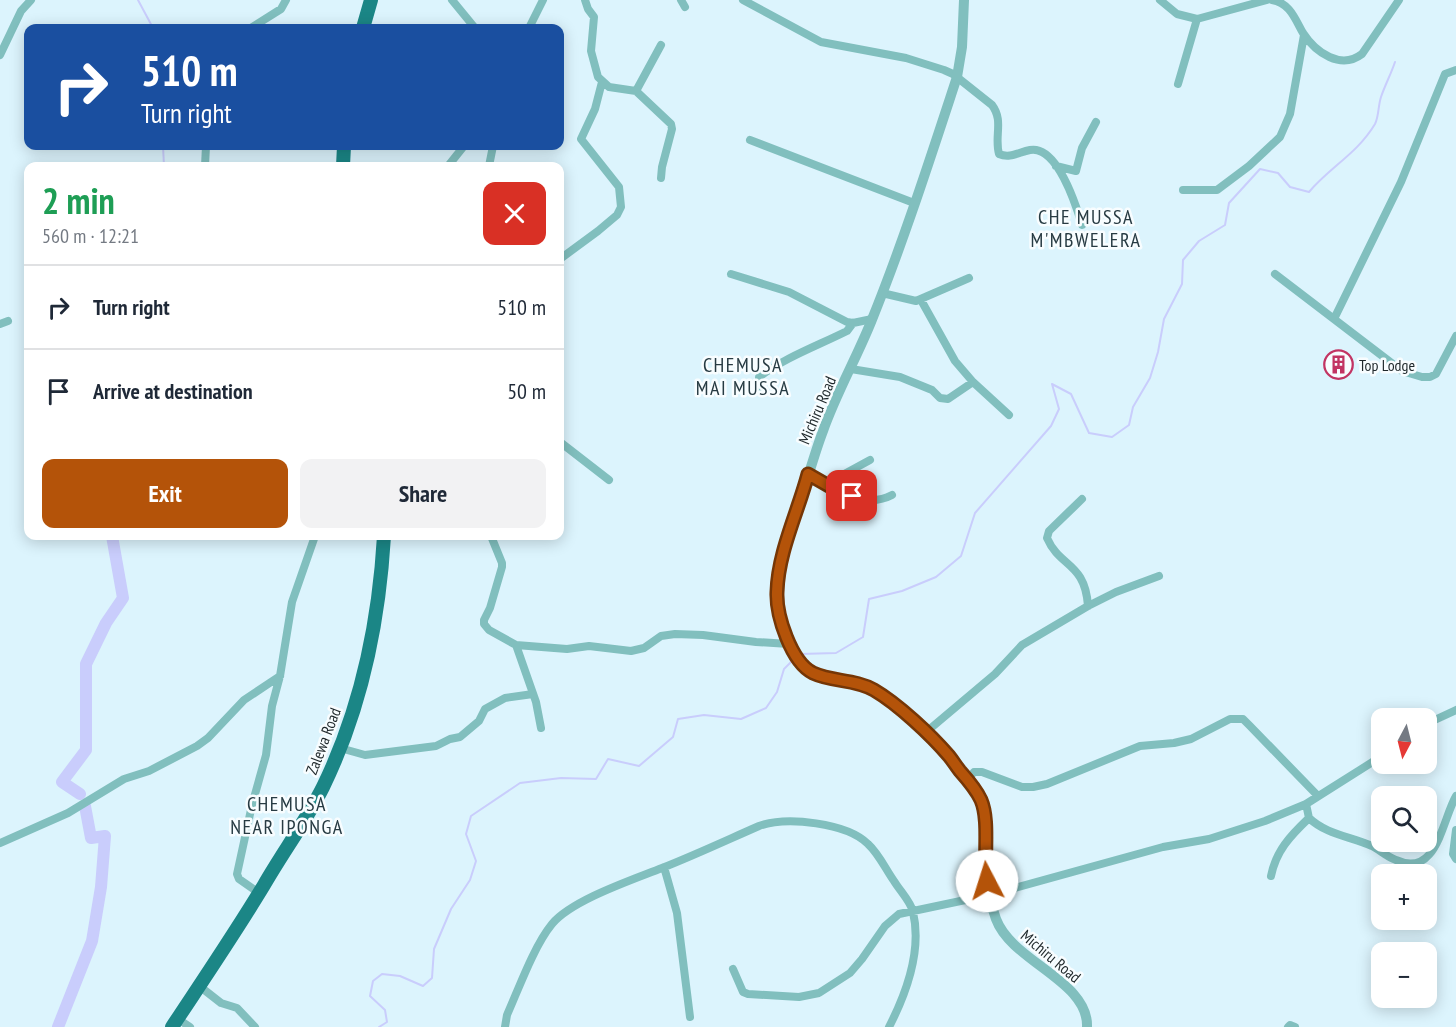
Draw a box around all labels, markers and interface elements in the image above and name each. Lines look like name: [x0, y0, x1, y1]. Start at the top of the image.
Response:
text: 510 m: [141, 43, 238, 98]
icon: right: [42, 48, 120, 126]
text: Turn right: [141, 96, 232, 130]
text: 2 min: [42, 177, 115, 224]
button: close: [483, 182, 546, 245]
district label: CHE MUSSA M'MBWELERA: [1030, 204, 1142, 253]
text: 560 m · 12:21: [42, 223, 139, 249]
icon: right: [42, 291, 75, 324]
text: Turn right: [93, 293, 170, 321]
text: 510 m: [497, 293, 546, 321]
building icon: Top Lodge: [1322, 349, 1354, 381]
district label: CHEMUSA MAI MUSSA: [696, 352, 790, 401]
place label: Top Lodge: [1359, 355, 1415, 375]
street label: Michiru Road: [794, 373, 840, 447]
icon: arrive: [42, 375, 75, 408]
text: Arrive at destination: [93, 377, 253, 405]
text: 50 m: [507, 377, 546, 405]
button: Exit: [42, 459, 288, 528]
button: Share: [300, 459, 546, 528]
pin: [826, 470, 877, 521]
icon: arrive: [835, 479, 868, 512]
street label: Zalewa Road: [301, 705, 345, 777]
north arrow: [1371, 708, 1437, 774]
map controls: [1371, 708, 1437, 1008]
button: search: [1371, 786, 1437, 852]
district label: CHEMUSA NEAR IPONGA: [230, 791, 344, 840]
position arrow: [955, 849, 1019, 913]
button: +: [1371, 864, 1437, 930]
street label: Michiru Road: [1017, 925, 1085, 987]
button: −: [1371, 942, 1437, 1008]

